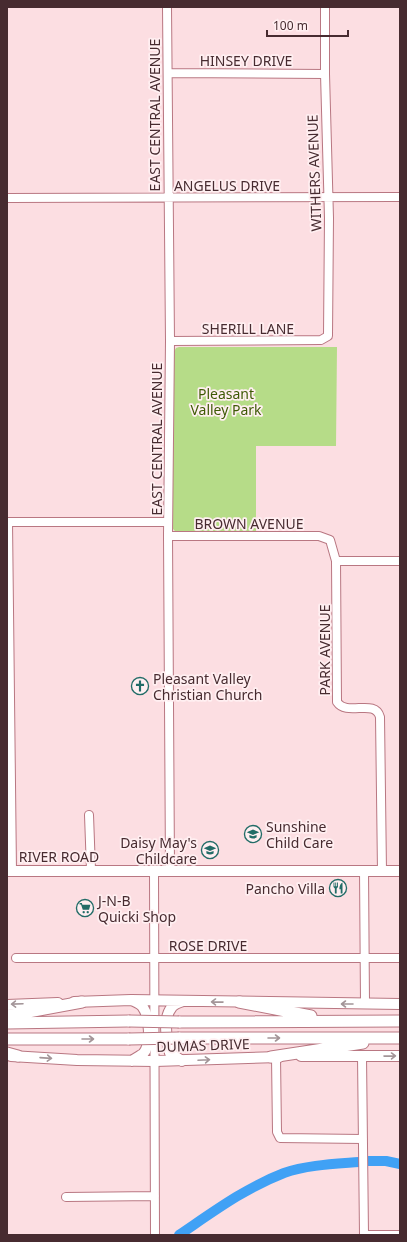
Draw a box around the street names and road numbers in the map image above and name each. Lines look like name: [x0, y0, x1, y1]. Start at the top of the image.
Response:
street label: EAST CENTRAL AVENUE: [145, 39, 164, 191]
street label: HINSEY DRIVE: [200, 51, 292, 70]
street label: WITHERS AVENUE: [302, 114, 326, 232]
street label: ANGELUS DRIVE: [174, 176, 280, 195]
street label: SHERILL LANE: [202, 319, 294, 338]
street label: EAST CENTRAL AVENUE: [147, 363, 166, 515]
street label: BROWN AVENUE: [194, 514, 304, 533]
street label: PARK AVENUE: [315, 605, 334, 695]
street label: RIVER ROAD: [19, 847, 99, 866]
street label: ROSE DRIVE: [169, 936, 247, 955]
street label: DUMAS DRIVE: [156, 1034, 250, 1056]

